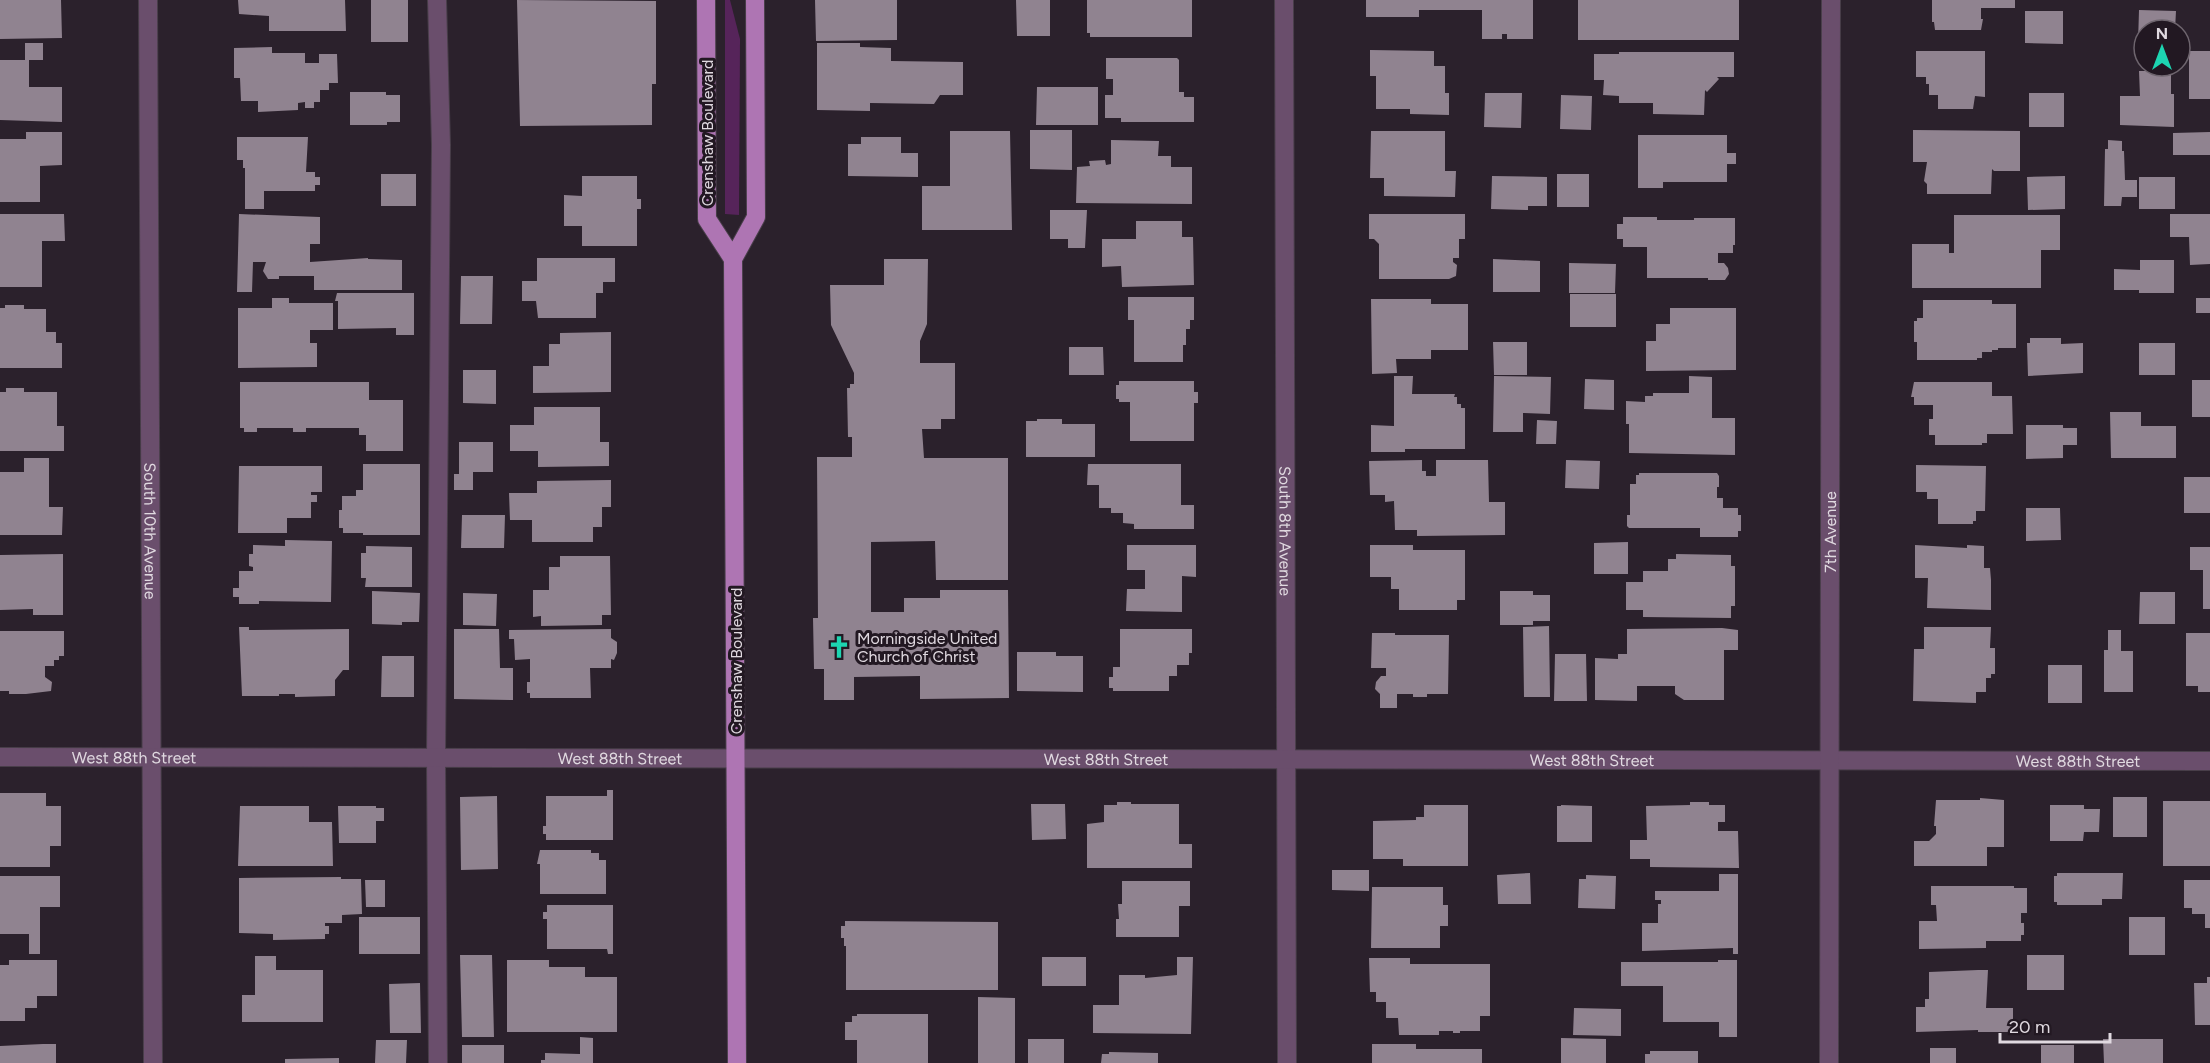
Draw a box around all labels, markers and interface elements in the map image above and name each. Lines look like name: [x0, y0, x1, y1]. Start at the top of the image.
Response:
north arrow: [2132, 18, 2192, 78]
text: N: [2156, 24, 2168, 43]
street label: Crenshaw Boulevard: [698, 60, 717, 206]
street label: South 10th Avenue: [141, 462, 160, 600]
street label: South 8th Avenue: [1276, 466, 1295, 596]
street label: 7th Avenue: [1820, 491, 1840, 573]
street label: Crenshaw Boulevard: [727, 588, 746, 734]
place label: Morningside United Church of Christ: [857, 629, 998, 666]
church icon: Morningside United Church of Christ: [826, 634, 852, 660]
street label: West 88th Street: [72, 748, 196, 767]
street label: West 88th Street: [558, 749, 682, 768]
street label: West 88th Street: [1044, 749, 1168, 769]
street label: West 88th Street: [1530, 750, 1654, 769]
street label: West 88th Street: [2016, 751, 2140, 770]
scale bar: [2000, 1006, 2110, 1044]
text: 20 m: [2009, 1016, 2050, 1038]

